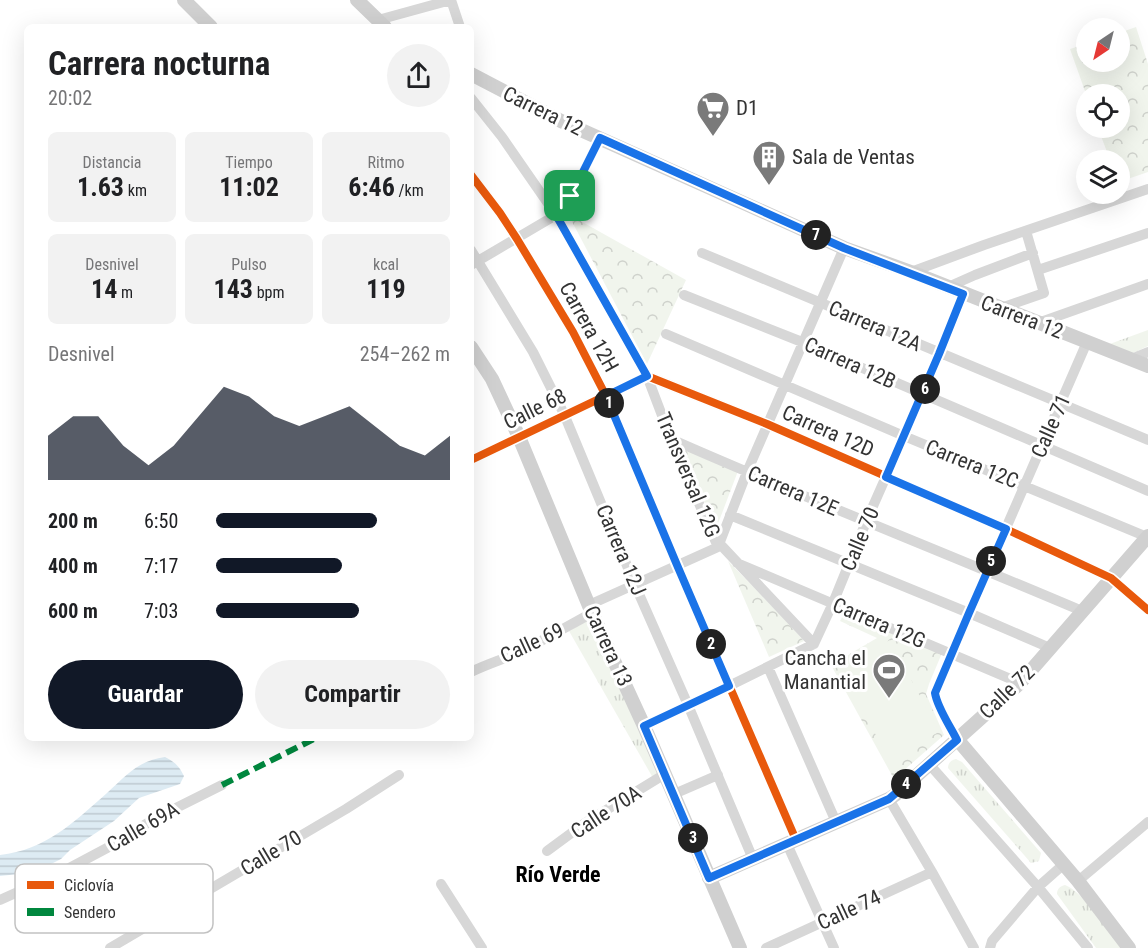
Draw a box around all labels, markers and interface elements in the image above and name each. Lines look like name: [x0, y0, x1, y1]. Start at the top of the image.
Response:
north arrow: [1076, 18, 1130, 72]
map controls: [1076, 18, 1130, 204]
text: Carrera nocturna: [48, 44, 270, 83]
button: share: [387, 44, 450, 107]
street label: Carrera 12: [499, 81, 587, 141]
button: locate: [1076, 84, 1130, 138]
text: 20:02: [48, 86, 92, 110]
supermarket icon: D1: [695, 90, 731, 137]
place label: D1: [736, 96, 758, 120]
building icon: Sala de Ventas: [751, 139, 787, 186]
place label: Sala de Ventas: [792, 145, 915, 169]
button: layers: [1076, 150, 1130, 204]
text: Distancia: [83, 153, 141, 172]
text: Tiempo: [225, 153, 273, 172]
text: Ritmo: [368, 153, 404, 172]
pin: [544, 170, 595, 221]
text: 1.63: [77, 172, 124, 202]
text: 11:02: [219, 172, 279, 202]
text: 6:46: [348, 172, 395, 202]
icon: arrive: [553, 179, 586, 212]
text: km: [124, 181, 147, 200]
text: /km: [395, 181, 424, 200]
pin: 7: [801, 220, 831, 250]
text: 7: [812, 225, 820, 244]
text: Desnivel: [85, 255, 139, 274]
text: Pulso: [231, 255, 267, 274]
text: kcal: [373, 255, 399, 274]
text: 14: [91, 274, 117, 304]
text: 143: [214, 274, 253, 304]
text: 119: [366, 274, 406, 304]
street label: Carrera 12H: [554, 278, 624, 376]
text: m: [117, 283, 133, 302]
text: bpm: [253, 283, 284, 302]
street label: Carrera 12: [978, 290, 1066, 344]
street label: Carrera 12A: [825, 296, 925, 356]
street label: Carrera 12B: [801, 332, 899, 394]
text: Desnivel: [48, 342, 115, 366]
text: 254–262 m: [360, 342, 450, 366]
pin: 6: [910, 374, 940, 404]
text: 6: [921, 379, 929, 398]
street label: Calle 68: [500, 384, 570, 434]
pin: 1: [594, 388, 624, 418]
street label: Calle 71: [1026, 391, 1076, 461]
text: 1: [605, 393, 613, 412]
street label: Carrera 12D: [778, 400, 878, 462]
street label: Transversal 12G: [651, 409, 725, 541]
street label: Carrera 12C: [922, 435, 1022, 493]
street label: Carrera 12E: [744, 461, 842, 521]
street label: Carrera 12J: [591, 501, 651, 599]
street label: Calle 70: [836, 503, 884, 575]
text: 200 m: [48, 509, 98, 533]
text: 6:50: [144, 509, 178, 533]
pin: 5: [976, 546, 1006, 576]
text: 5: [987, 551, 995, 570]
text: 400 m: [48, 554, 98, 578]
text: 7:17: [144, 554, 178, 578]
street label: Carrera 12G: [829, 593, 929, 653]
text: 600 m: [48, 599, 98, 623]
text: 7:03: [144, 599, 178, 623]
street label: Carrera 13: [579, 602, 637, 690]
street label: Calle 69: [497, 618, 567, 668]
pin: 2: [696, 629, 726, 659]
text: 2: [707, 634, 715, 653]
place label: Cancha el Manantial: [784, 646, 866, 694]
sports icon: Cancha el Manantial: [871, 652, 907, 699]
button: Guardar: [48, 660, 243, 729]
button: Compartir: [255, 660, 450, 729]
street label: Calle 72: [975, 660, 1039, 724]
pin: 4: [891, 769, 921, 799]
text: 4: [902, 774, 910, 793]
street label: Calle 70A: [566, 780, 646, 844]
street label: Calle 69A: [103, 797, 183, 857]
pin: 3: [678, 823, 708, 853]
street label: Calle 70: [236, 825, 306, 881]
text: 3: [689, 828, 697, 847]
district label: Río Verde: [515, 862, 601, 887]
legend: [15, 864, 213, 933]
text: Ciclovía: [64, 876, 114, 895]
street label: Calle 74: [814, 885, 884, 935]
text: Sendero: [64, 903, 116, 922]

